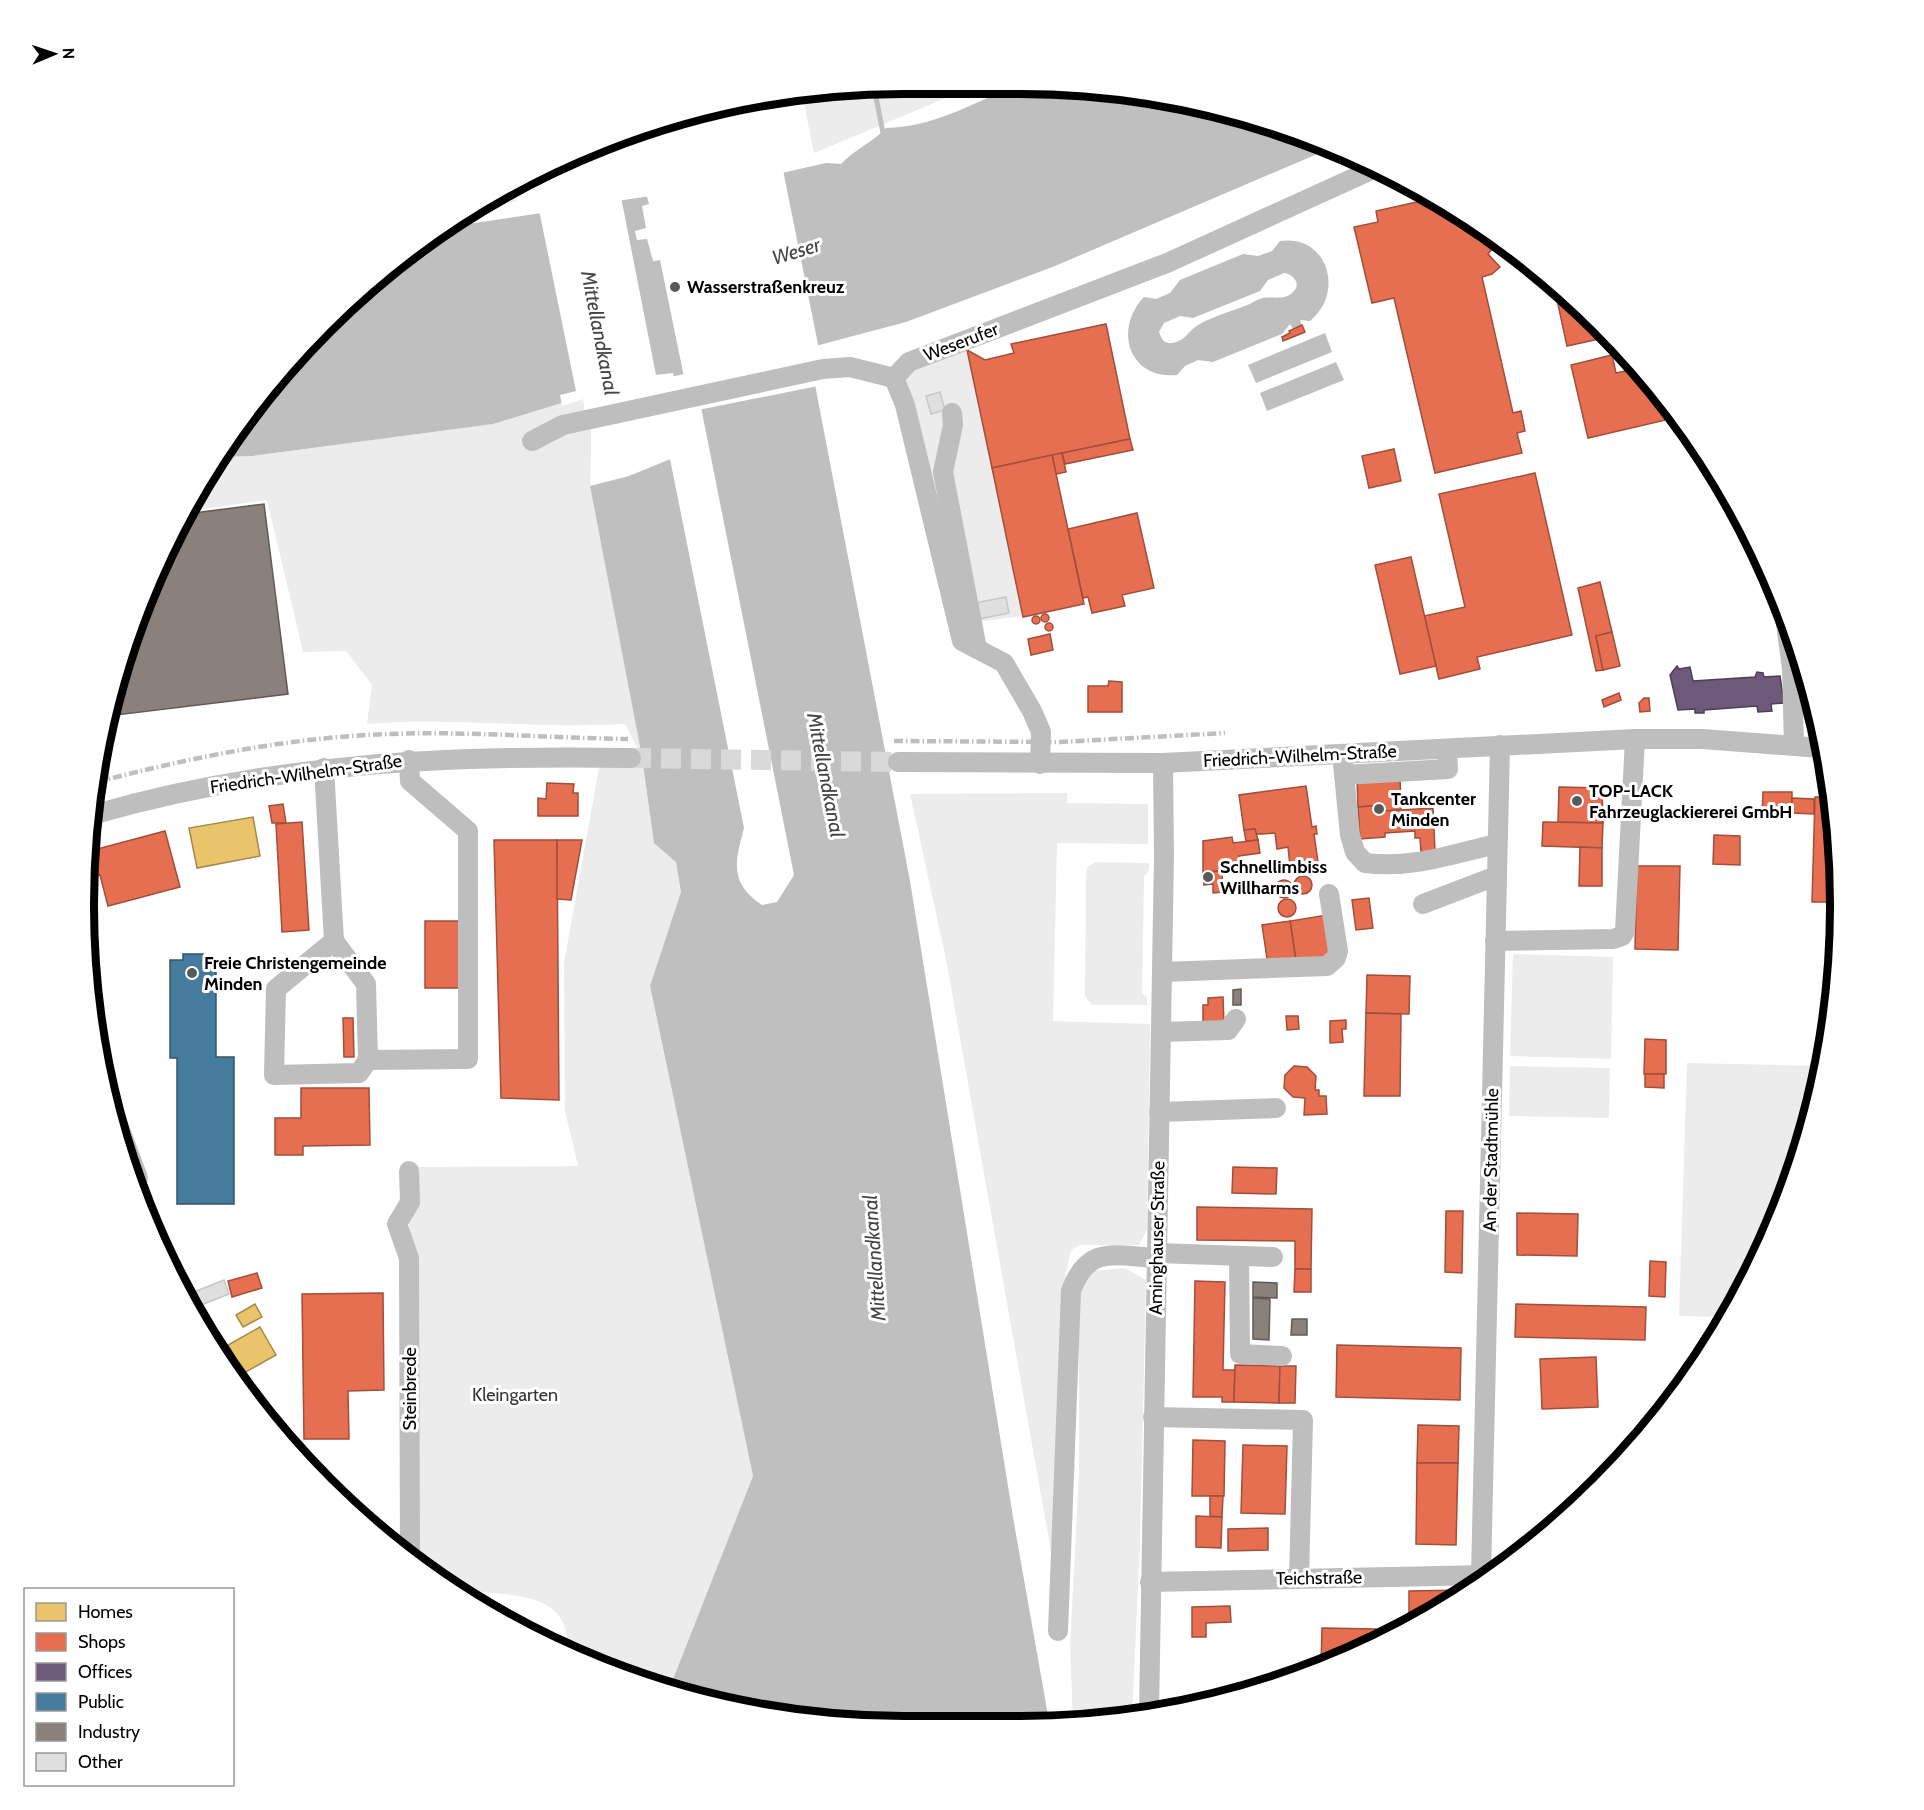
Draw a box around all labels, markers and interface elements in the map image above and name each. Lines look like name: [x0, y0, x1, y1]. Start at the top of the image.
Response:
north arrow: [24, 24, 84, 84]
text: N: [59, 48, 78, 59]
water label: Weser: [769, 232, 824, 270]
water label: Mittellandkanal: [576, 268, 624, 398]
place label: Wasserstraßenkreuz: [687, 276, 845, 298]
marker: Wasserstraßenkreuz: [668, 280, 682, 294]
street label: Weserufer: [921, 318, 1002, 366]
water label: Mittellandkanal: [802, 710, 850, 840]
street label: Friedrich-Wilhelm-Straße: [1203, 740, 1397, 772]
street label: Friedrich-Wilhelm-Straße: [209, 750, 403, 798]
place label: TOP-LACK Fahrzeuglackiererei GmbH: [1589, 780, 1792, 823]
place label: Tankcenter Minden: [1391, 788, 1476, 831]
marker: TOP-LACK Fahrzeuglackiererei GmbH: [1570, 794, 1584, 808]
marker: Tankcenter Minden: [1372, 802, 1386, 816]
place label: Schnellimbiss Willharms: [1220, 856, 1327, 899]
marker: Schnellimbiss Willharms: [1201, 870, 1215, 884]
place label: Freie Christengemeinde Minden: [204, 952, 387, 995]
marker: Freie Christengemeinde Minden: [185, 966, 199, 980]
street label: An der Stadtmühle: [1479, 1088, 1503, 1232]
street label: Aminghauser Straße: [1145, 1161, 1169, 1315]
water label: Mittellandkanal: [858, 1194, 890, 1323]
street label: Steinbrede: [399, 1347, 421, 1431]
park label: Kleingarten: [472, 1384, 558, 1406]
street label: Teichstraße: [1276, 1566, 1362, 1590]
legend: [24, 1588, 234, 1786]
text: Homes: [78, 1601, 133, 1623]
text: Shops: [78, 1631, 126, 1653]
text: Offices: [78, 1661, 132, 1683]
text: Public: [78, 1691, 124, 1713]
text: Industry: [78, 1721, 140, 1743]
text: Other: [78, 1751, 123, 1773]

